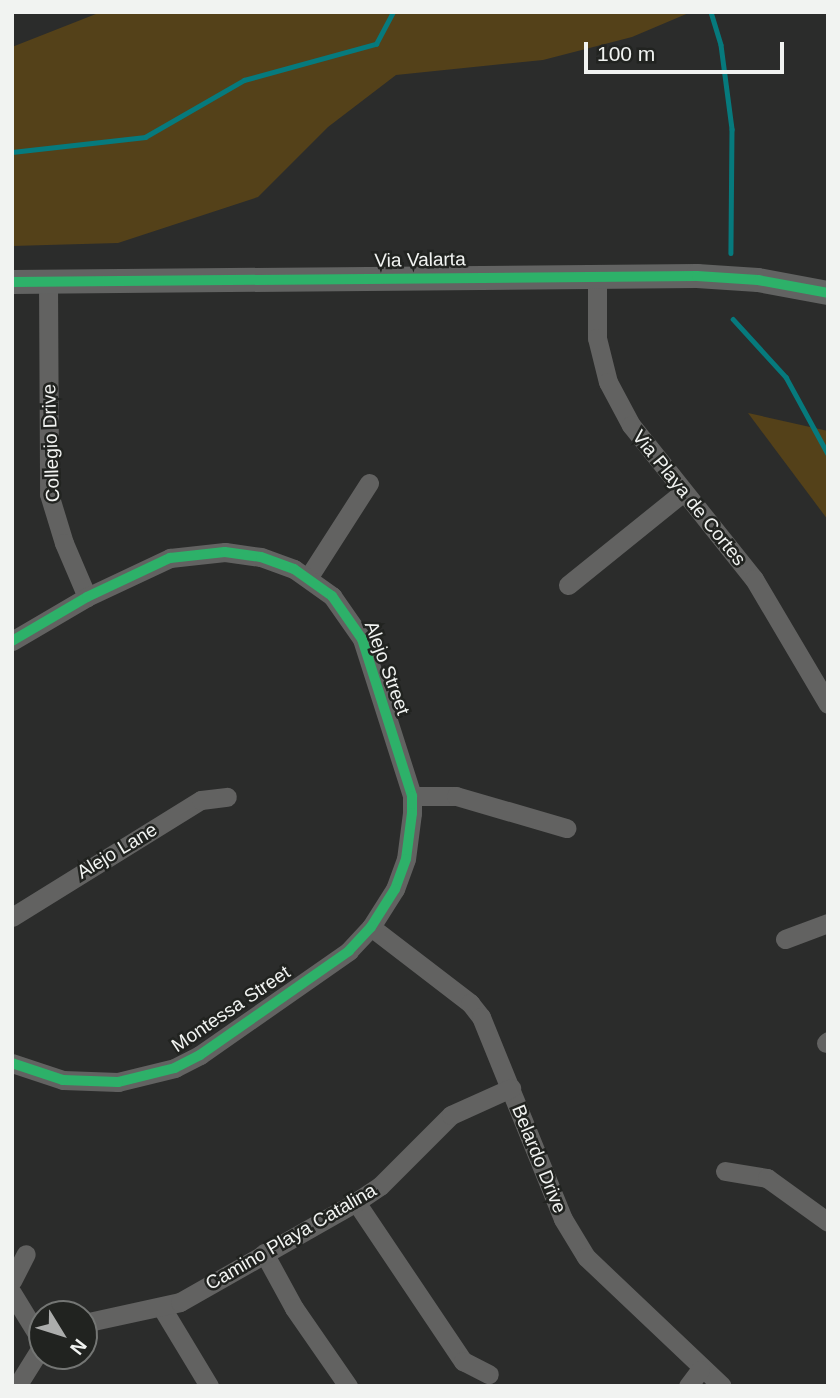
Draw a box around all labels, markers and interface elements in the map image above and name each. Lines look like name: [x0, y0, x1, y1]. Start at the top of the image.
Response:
scale bar: [588, 28, 788, 72]
text: 100 m: [597, 42, 655, 65]
street label: Via Valarta: [374, 248, 466, 272]
street label: Collegio Drive: [38, 384, 64, 502]
street label: Via Playa de Cortes: [627, 426, 751, 570]
street label: Alejo Street: [359, 618, 415, 718]
street label: Alejo Lane: [73, 818, 161, 884]
street label: Montessa Street: [167, 961, 295, 1057]
street label: Belardo Drive: [507, 1101, 571, 1217]
street label: Camino Playa Catalina: [202, 1179, 380, 1295]
north arrow: [28, 1300, 98, 1370]
text: N: [66, 1335, 91, 1359]

